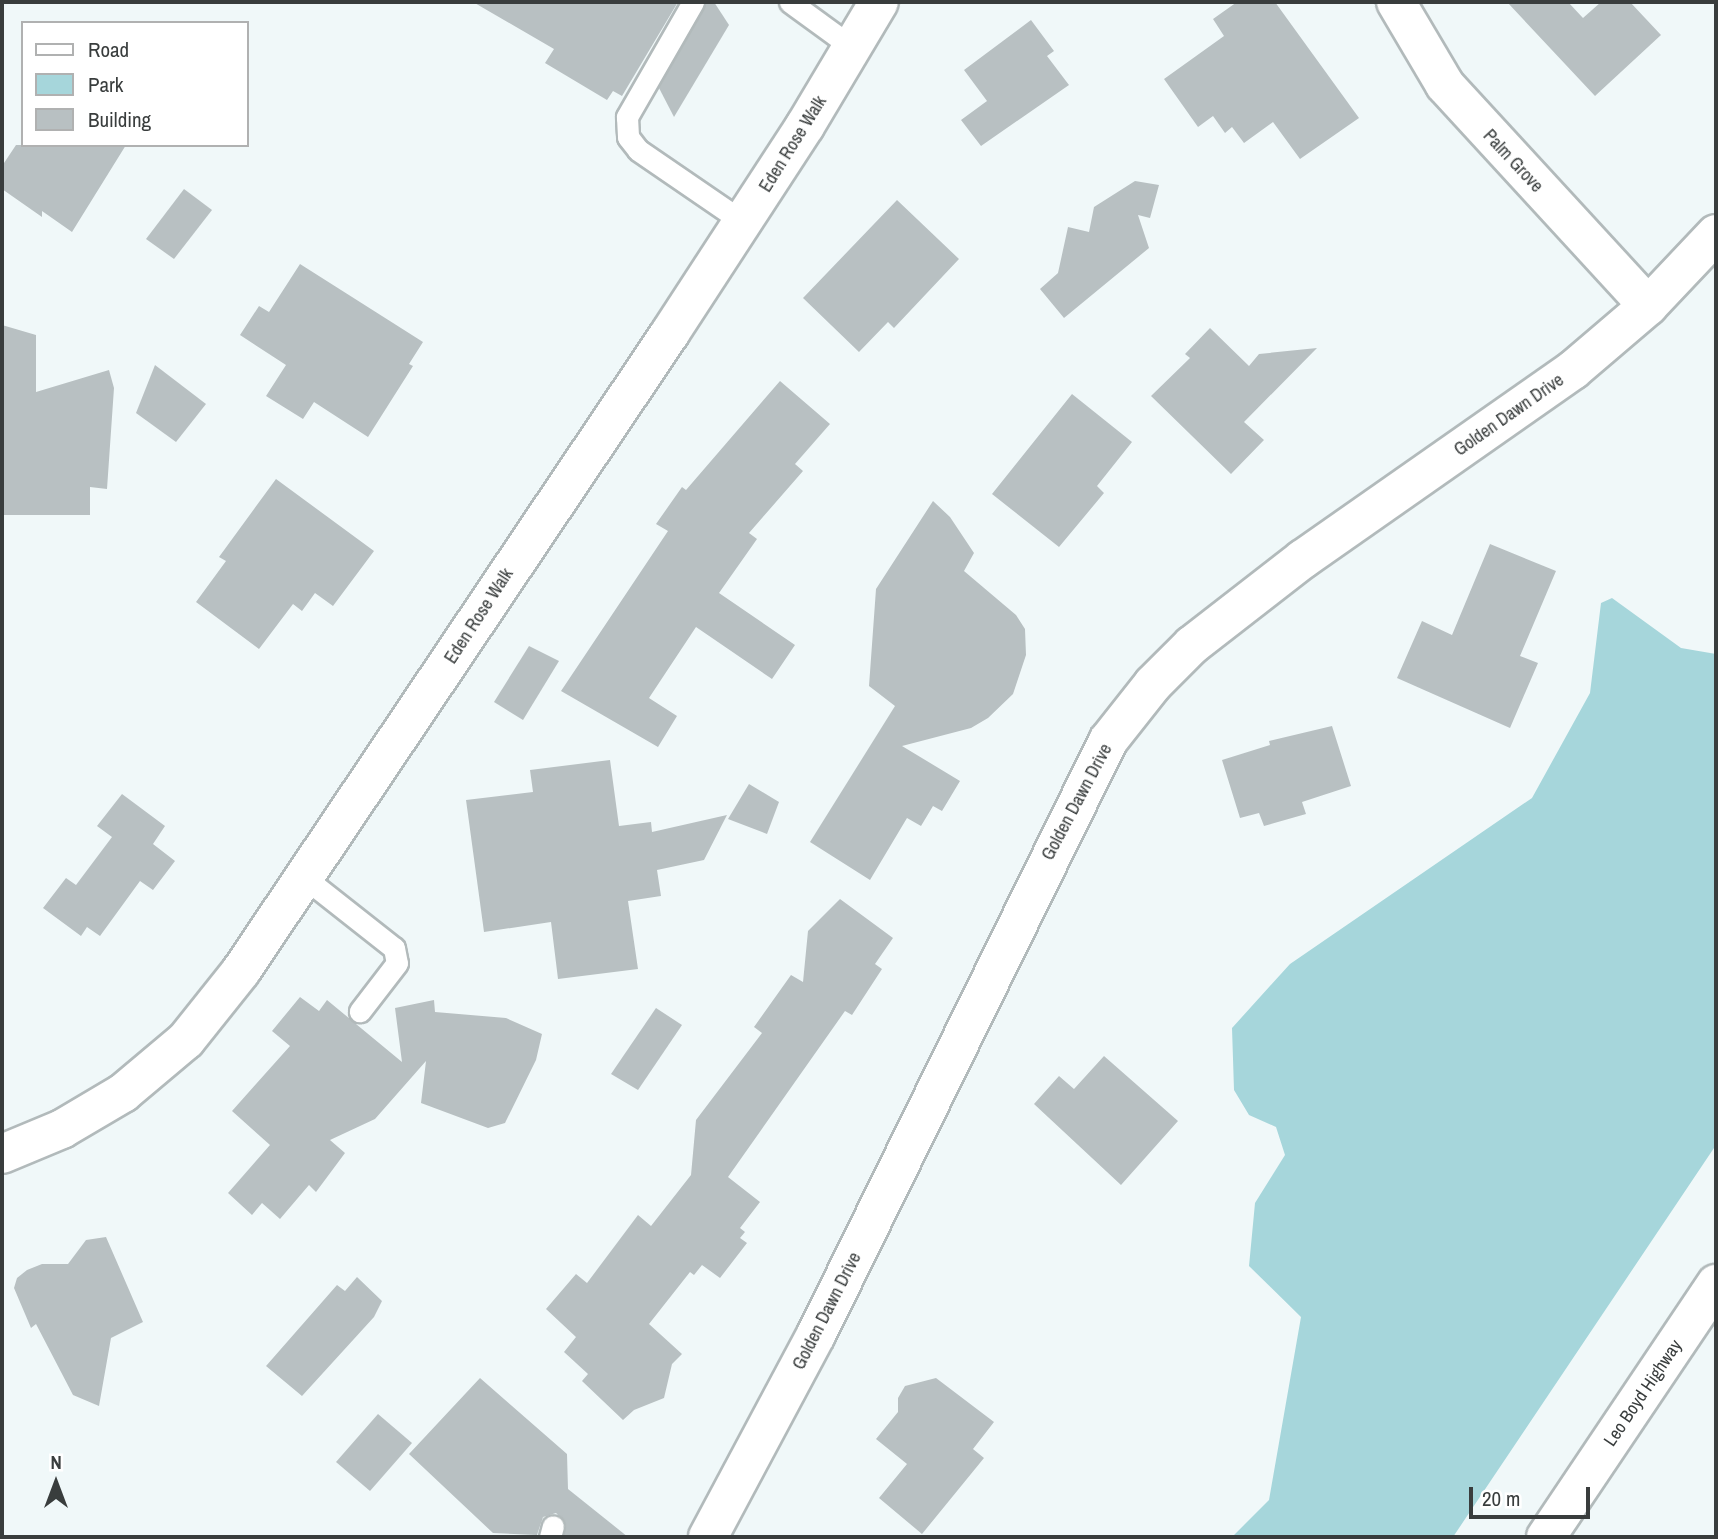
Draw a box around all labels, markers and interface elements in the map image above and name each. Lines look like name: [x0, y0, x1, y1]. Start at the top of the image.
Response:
legend: [21, 21, 248, 147]
text: Road: [88, 35, 129, 64]
text: Park: [88, 70, 123, 99]
street label: Eden Rose Walk: [755, 92, 831, 196]
text: Building: [88, 105, 151, 134]
street label: Palm Grove: [1479, 125, 1547, 197]
street label: Golden Dawn Drive: [1450, 369, 1568, 461]
street label: Eden Rose Walk: [440, 564, 518, 668]
street label: Golden Dawn Drive: [1037, 740, 1117, 864]
street label: Golden Dawn Drive: [788, 1249, 866, 1373]
street label: Leo Boyd Highway: [1599, 1336, 1687, 1450]
north arrow: [21, 1448, 91, 1518]
text: N: [50, 1449, 62, 1475]
scale bar: [1473, 1472, 1594, 1516]
text: 20 m: [1482, 1484, 1520, 1513]

